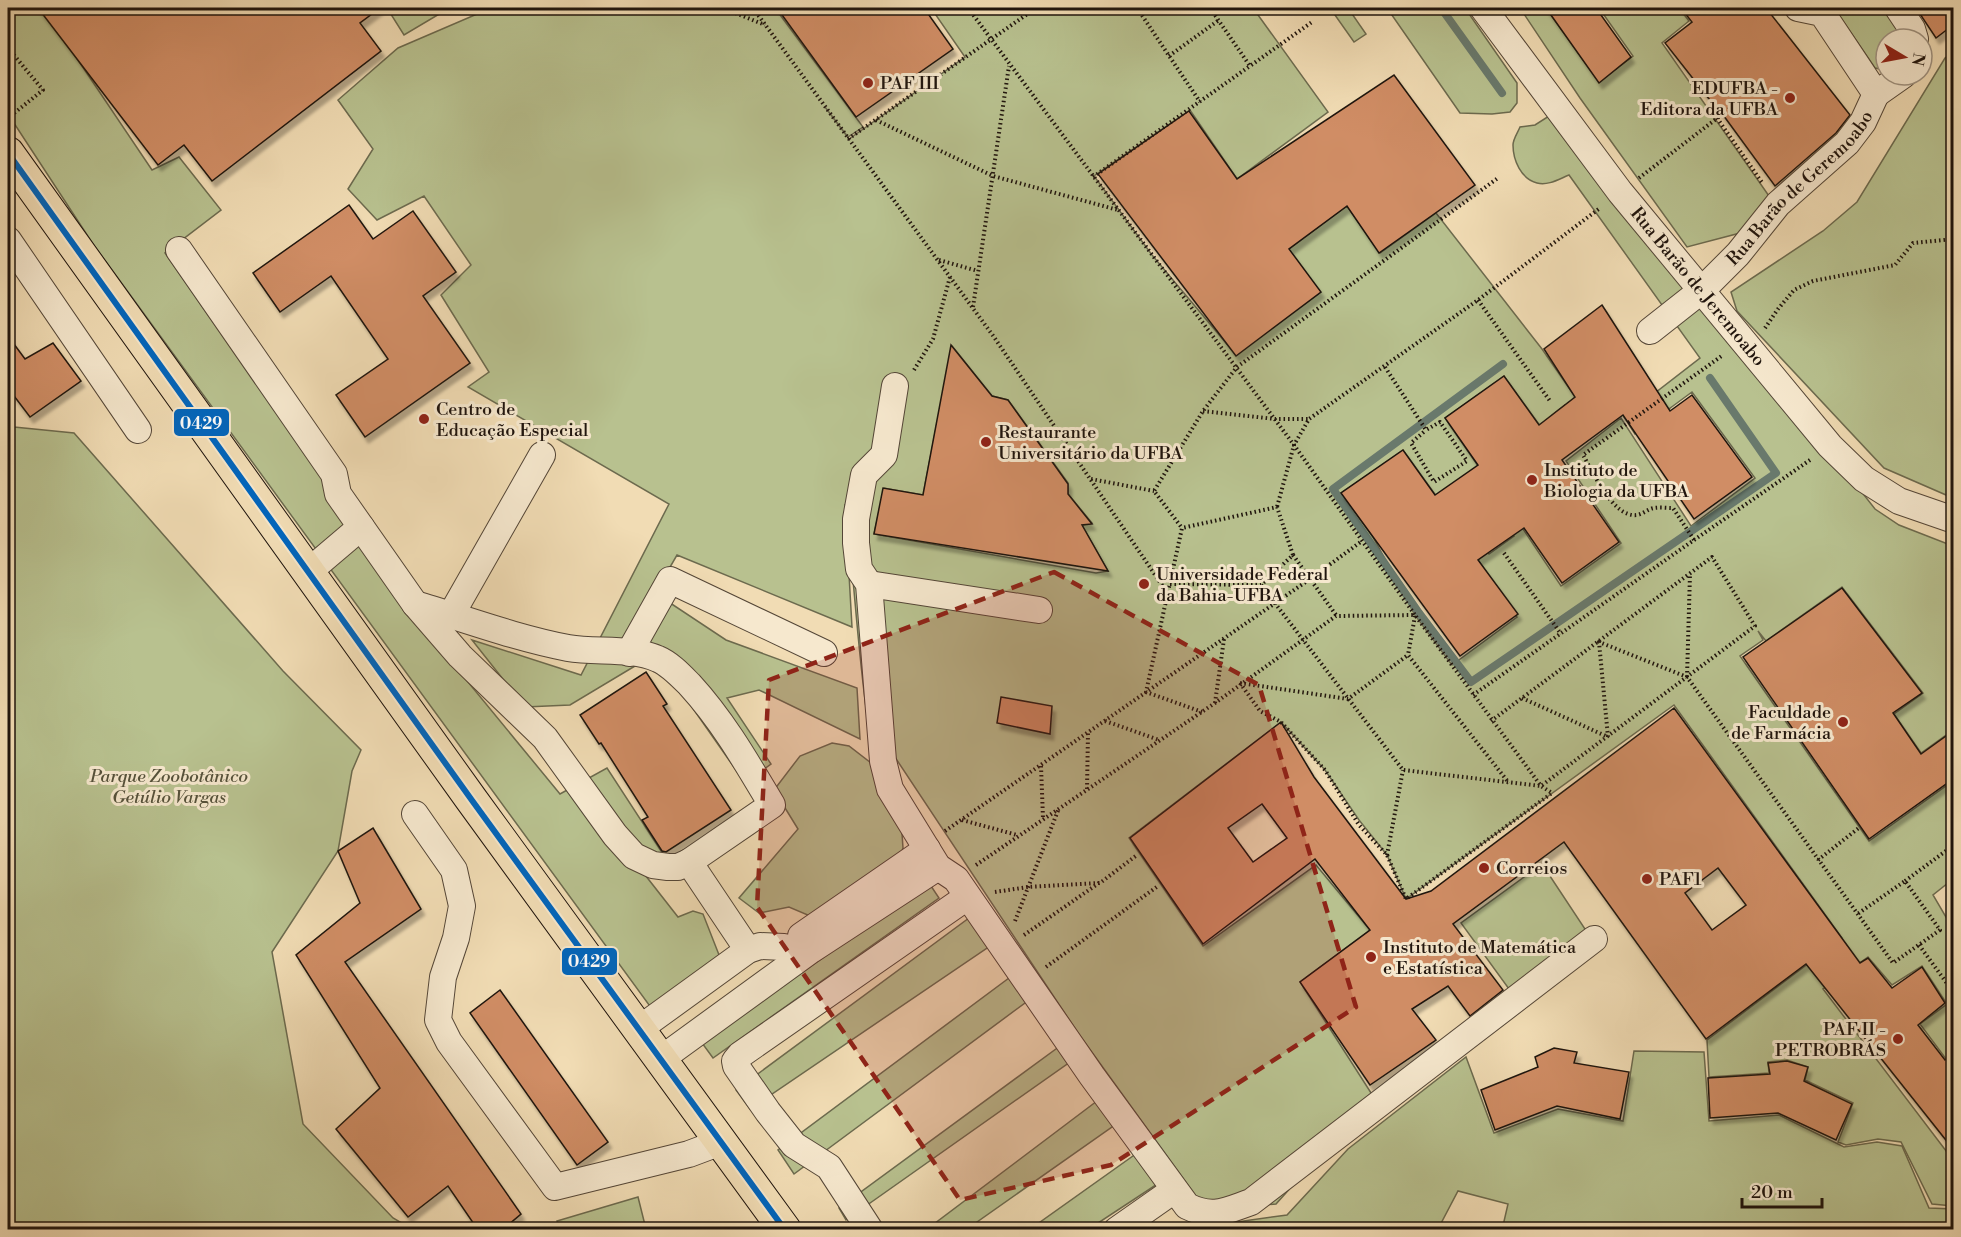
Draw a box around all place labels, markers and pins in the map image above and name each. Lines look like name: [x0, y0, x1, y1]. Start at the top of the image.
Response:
place label: PAF III: [880, 72, 939, 95]
marker: PAF III: [861, 76, 875, 90]
place label: EDUFBA - Editora da UFBA: [1640, 77, 1779, 121]
marker: EDUFBA - Editora da UFBA: [1783, 91, 1797, 105]
place label: Centro de Educação Especial: [436, 398, 589, 442]
marker: Centro de Educação Especial: [417, 412, 431, 426]
place label: Restaurante Universitário da UFBA: [998, 421, 1184, 465]
marker: Restaurante Universitário da UFBA: [979, 435, 993, 449]
place label: Instituto de Biologia da UFBA: [1543, 459, 1690, 503]
marker: Instituto de Biologia da UFBA: [1525, 473, 1539, 487]
place label: Universidade Federal da Bahia-UFBA: [1156, 563, 1329, 607]
marker: Universidade Federal da Bahia-UFBA: [1137, 577, 1151, 591]
place label: Faculdade de Farmácia: [1731, 701, 1832, 745]
marker: Faculdade de Farmácia: [1836, 715, 1850, 729]
place label: Correios: [1496, 857, 1567, 880]
marker: Correios: [1477, 861, 1491, 875]
place label: PAF1: [1659, 868, 1702, 891]
marker: PAF1: [1640, 872, 1654, 886]
place label: Instituto de Matemática e Estatística: [1383, 936, 1577, 980]
marker: Instituto de Matemática e Estatística: [1364, 950, 1378, 964]
place label: PAF II - PETROBRÁS: [1775, 1018, 1886, 1062]
marker: PAF II - PETROBRÁS: [1891, 1032, 1905, 1046]

